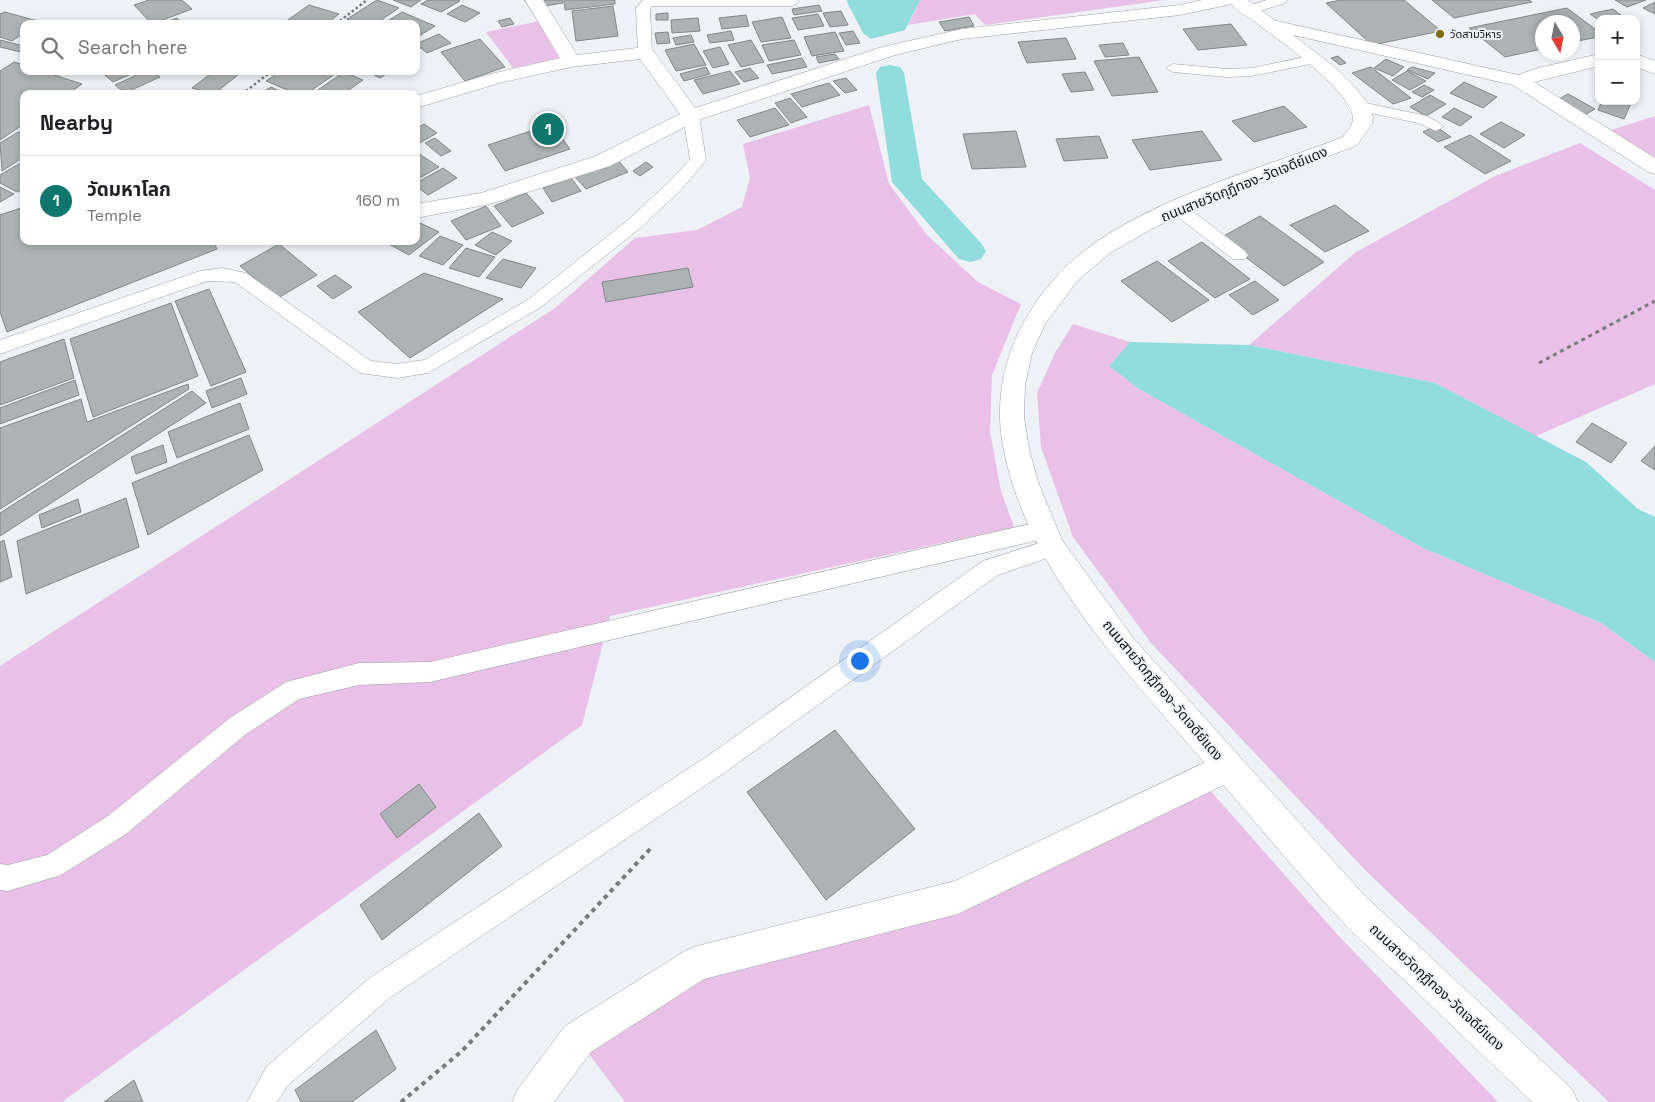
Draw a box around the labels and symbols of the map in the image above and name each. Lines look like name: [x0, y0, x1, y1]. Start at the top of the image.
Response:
north arrow: [1535, 15, 1580, 60]
place label: วัดสามวิหาร: [1450, 27, 1501, 41]
marker: วัดสามวิหาร: [1434, 28, 1446, 40]
pin: 1: [532, 110, 564, 148]
street label: ถนนสายวัดกุฎีทอง-วัดเจดีย์แดง: [1158, 142, 1330, 226]
street label: ถนนสายวัดกุฎีทอง-วัดเจดีย์แดง: [1099, 616, 1227, 764]
your location: [847, 648, 873, 674]
street label: ถนนสายวัดกุฎีทอง-วัดเจดีย์แดง: [1366, 920, 1508, 1054]

